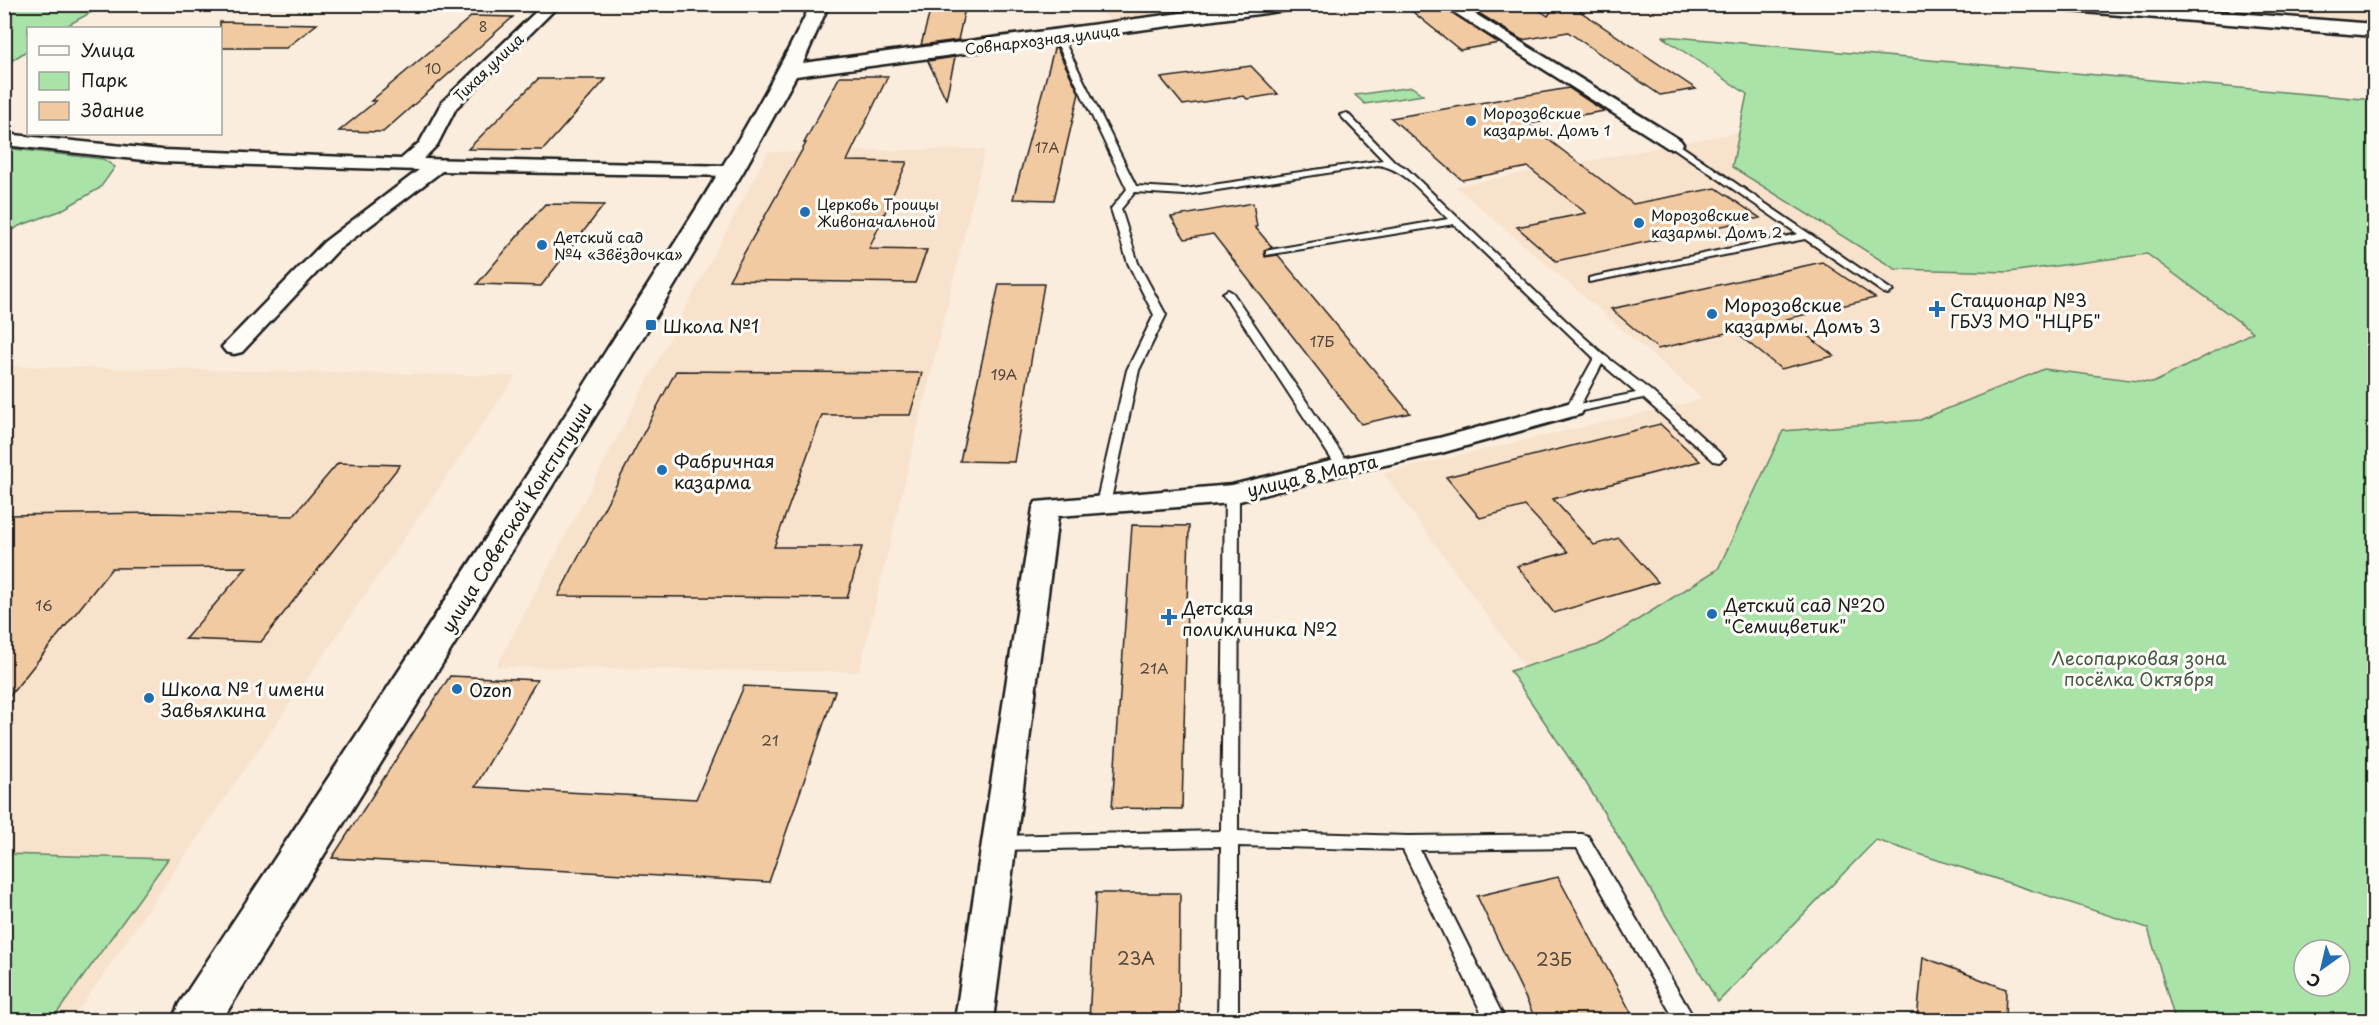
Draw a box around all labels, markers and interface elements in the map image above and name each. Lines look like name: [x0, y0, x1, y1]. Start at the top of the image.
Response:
house number: 8: [479, 16, 487, 37]
street label: Совнархозная улица: [963, 18, 1121, 60]
legend: [27, 27, 222, 135]
street label: Тихая улица: [448, 27, 529, 107]
text: Улица: [81, 36, 135, 63]
house number: 10: [425, 58, 441, 79]
text: Парк: [81, 66, 128, 93]
text: Здание: [81, 96, 144, 123]
place label: Морозовские казармы. Домъ 1: [1483, 101, 1610, 141]
marker: Морозовские казармы. Домъ 1: [1464, 114, 1478, 128]
house number: 17А: [1035, 137, 1060, 158]
place label: Церковь Троицы Живоначальной: [817, 192, 939, 232]
place label: Морозовские казармы. Домъ 2: [1651, 203, 1782, 243]
marker: Церковь Троицы Живоначальной: [798, 205, 812, 219]
marker: Морозовские казармы. Домъ 2: [1632, 216, 1646, 230]
place label: Детский сад №4 «Звёздочка»: [553, 225, 683, 265]
marker: Детский сад №4 «Звёздочка»: [535, 238, 549, 252]
place label: Стационар №3 ГБУЗ МО "НЦРБ": [1950, 286, 2101, 334]
place label: Морозовские казармы. Домъ 3: [1724, 291, 1881, 339]
marker: Стационар №3 ГБУЗ МО "НЦРБ": [1928, 300, 1946, 318]
marker: Морозовские казармы. Домъ 3: [1705, 307, 1719, 321]
place label: Школа №1: [663, 312, 759, 339]
marker: Школа №1: [644, 318, 658, 332]
house number: 17Б: [1310, 329, 1334, 352]
house number: 19А: [991, 362, 1017, 385]
street label: улица Советской Конституции: [434, 396, 598, 638]
place label: Фабричная казарма: [674, 447, 775, 495]
street label: улица 8 Марта: [1244, 447, 1380, 503]
marker: Фабричная казарма: [655, 463, 669, 477]
place label: Детский сад №20 "Семицветик": [1723, 591, 1885, 639]
house number: 16: [35, 593, 53, 616]
place label: Детская поликлиника №2: [1181, 594, 1338, 642]
marker: Детский сад №20 "Семицветик": [1705, 607, 1719, 621]
marker: Детская поликлиника №2: [1160, 608, 1178, 626]
park label: Лесопарковая зона посёлка Октября: [2051, 644, 2227, 692]
house number: 21А: [1140, 656, 1168, 679]
place label: Школа № 1 имени Завьялкина: [161, 675, 325, 723]
place label: Ozon: [469, 676, 512, 703]
marker: Ozon: [450, 682, 464, 696]
marker: Школа № 1 имени Завьялкина: [142, 691, 156, 705]
house number: 21: [761, 728, 779, 751]
north arrow: [2292, 938, 2352, 998]
house number: 23А: [1117, 944, 1155, 971]
house number: 23Б: [1536, 945, 1572, 972]
text: С: [2301, 968, 2325, 995]

